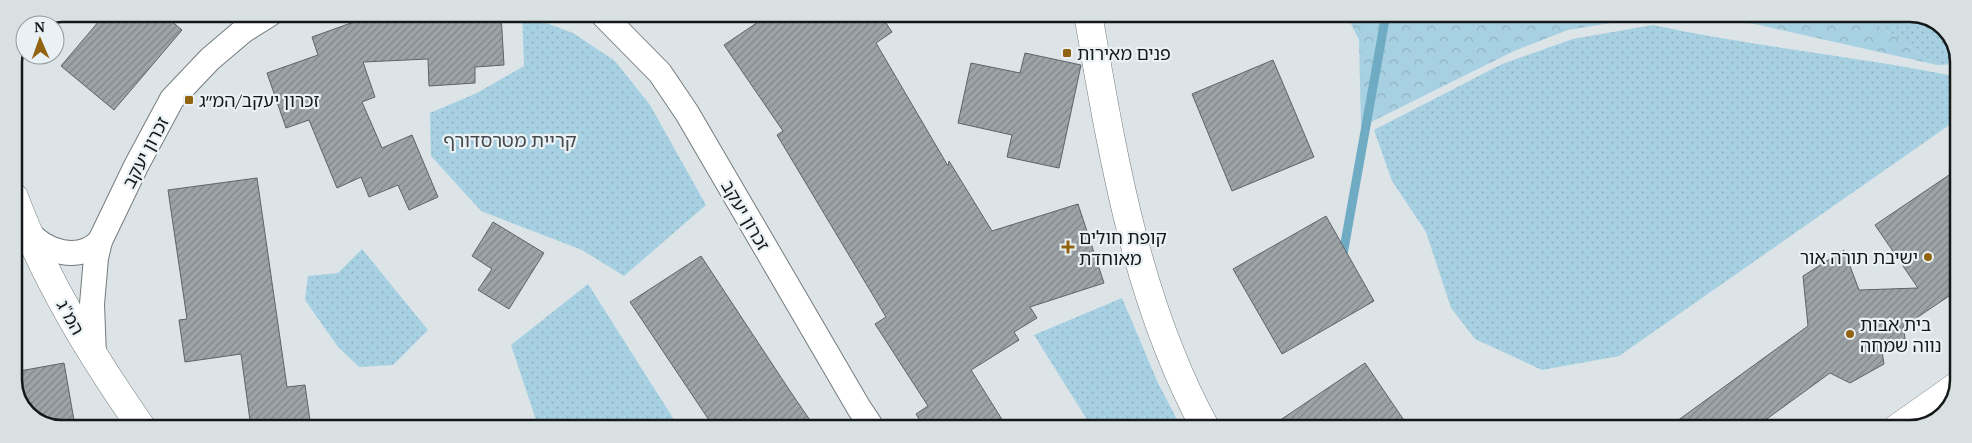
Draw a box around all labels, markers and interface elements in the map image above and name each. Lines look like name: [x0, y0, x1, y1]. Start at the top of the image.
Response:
north arrow: [15, 15, 65, 65]
text: N: [34, 17, 46, 36]
place label: פנים מאירות: [1077, 41, 1171, 65]
marker: פנים מאירות: [1061, 47, 1073, 59]
place label: זכרון יעקב/המ״ג: [199, 88, 320, 112]
marker: זכרון יעקב/המ״ג: [183, 94, 195, 106]
street label: זכרון יעקב: [116, 112, 174, 192]
district label: קריית מטרסדורף: [443, 127, 577, 152]
street label: זכרון יעקב: [716, 175, 776, 255]
place label: קופת חולים מאוחדת: [1079, 225, 1167, 270]
marker: קופת חולים מאוחדת: [1061, 240, 1075, 254]
place label: ישיבת תורה אור: [1800, 245, 1918, 269]
marker: ישיבת תורה אור: [1922, 251, 1934, 263]
street label: המ"ג: [52, 295, 90, 339]
place label: בית אבות נווה שמחה: [1860, 312, 1942, 357]
marker: בית אבות נווה שמחה: [1844, 328, 1856, 340]

